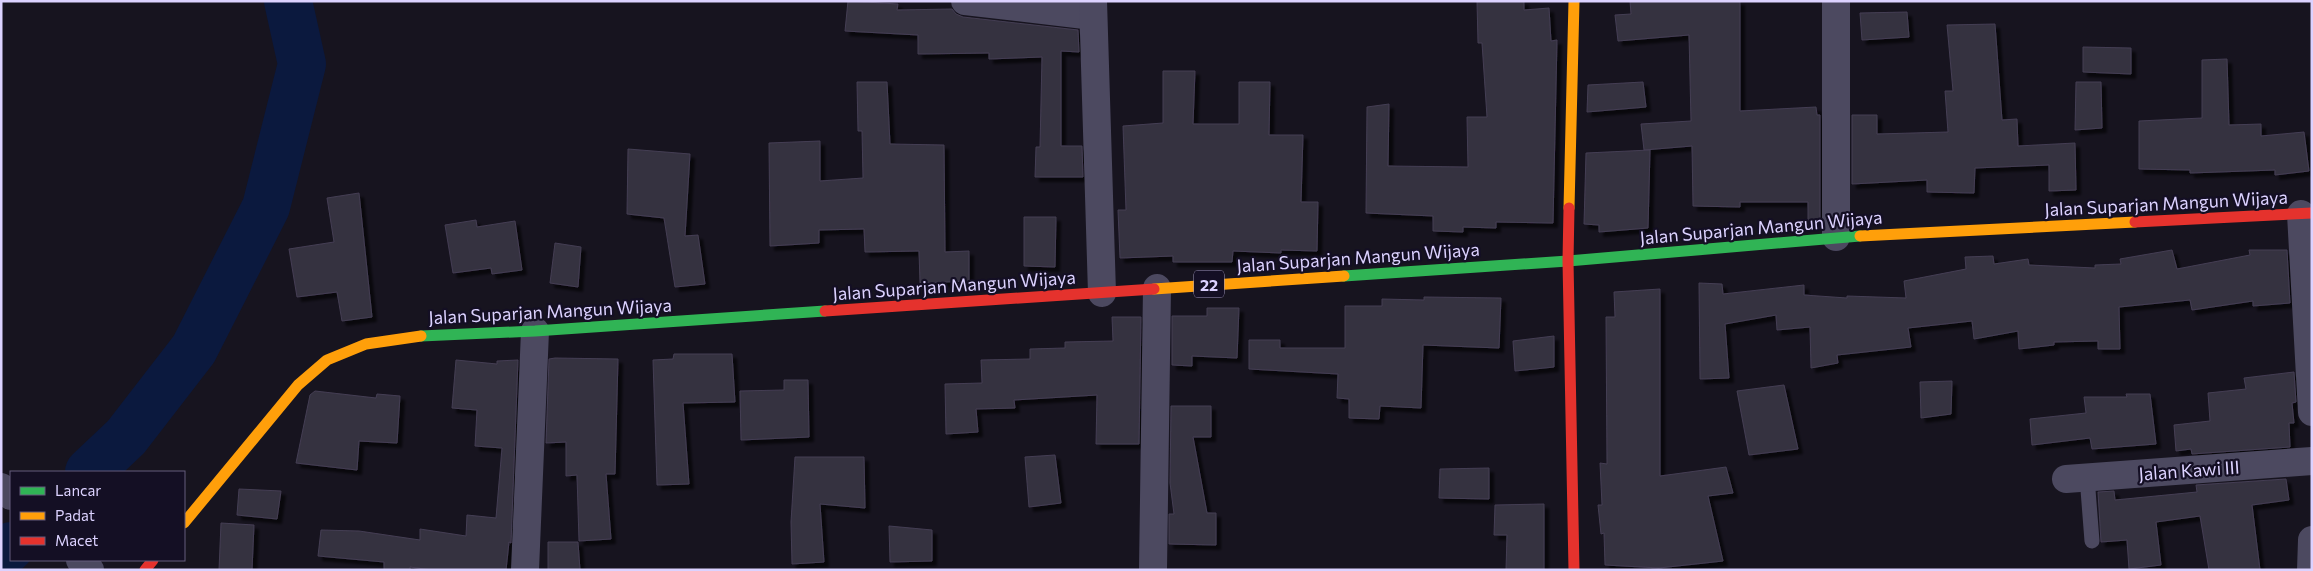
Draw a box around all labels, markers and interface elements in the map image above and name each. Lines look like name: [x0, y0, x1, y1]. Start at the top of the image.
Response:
street label: Jalan Suparjan Mangun Wijaya: [2044, 186, 2288, 220]
street label: Jalan Suparjan Mangun Wijaya: [1639, 205, 1883, 249]
street label: Jalan Suparjan Mangun Wijaya: [1236, 238, 1480, 276]
street label: Jalan Suparjan Mangun Wijaya: [832, 266, 1076, 304]
road number: 22: [1194, 270, 1224, 298]
street label: Jalan Suparjan Mangun Wijaya: [428, 294, 672, 328]
street label: Jalan Kawi III: [2138, 455, 2240, 485]
legend: [10, 471, 185, 561]
text: Lancar: [55, 481, 101, 499]
text: Padat: [55, 506, 95, 524]
text: Macet: [55, 531, 98, 549]

